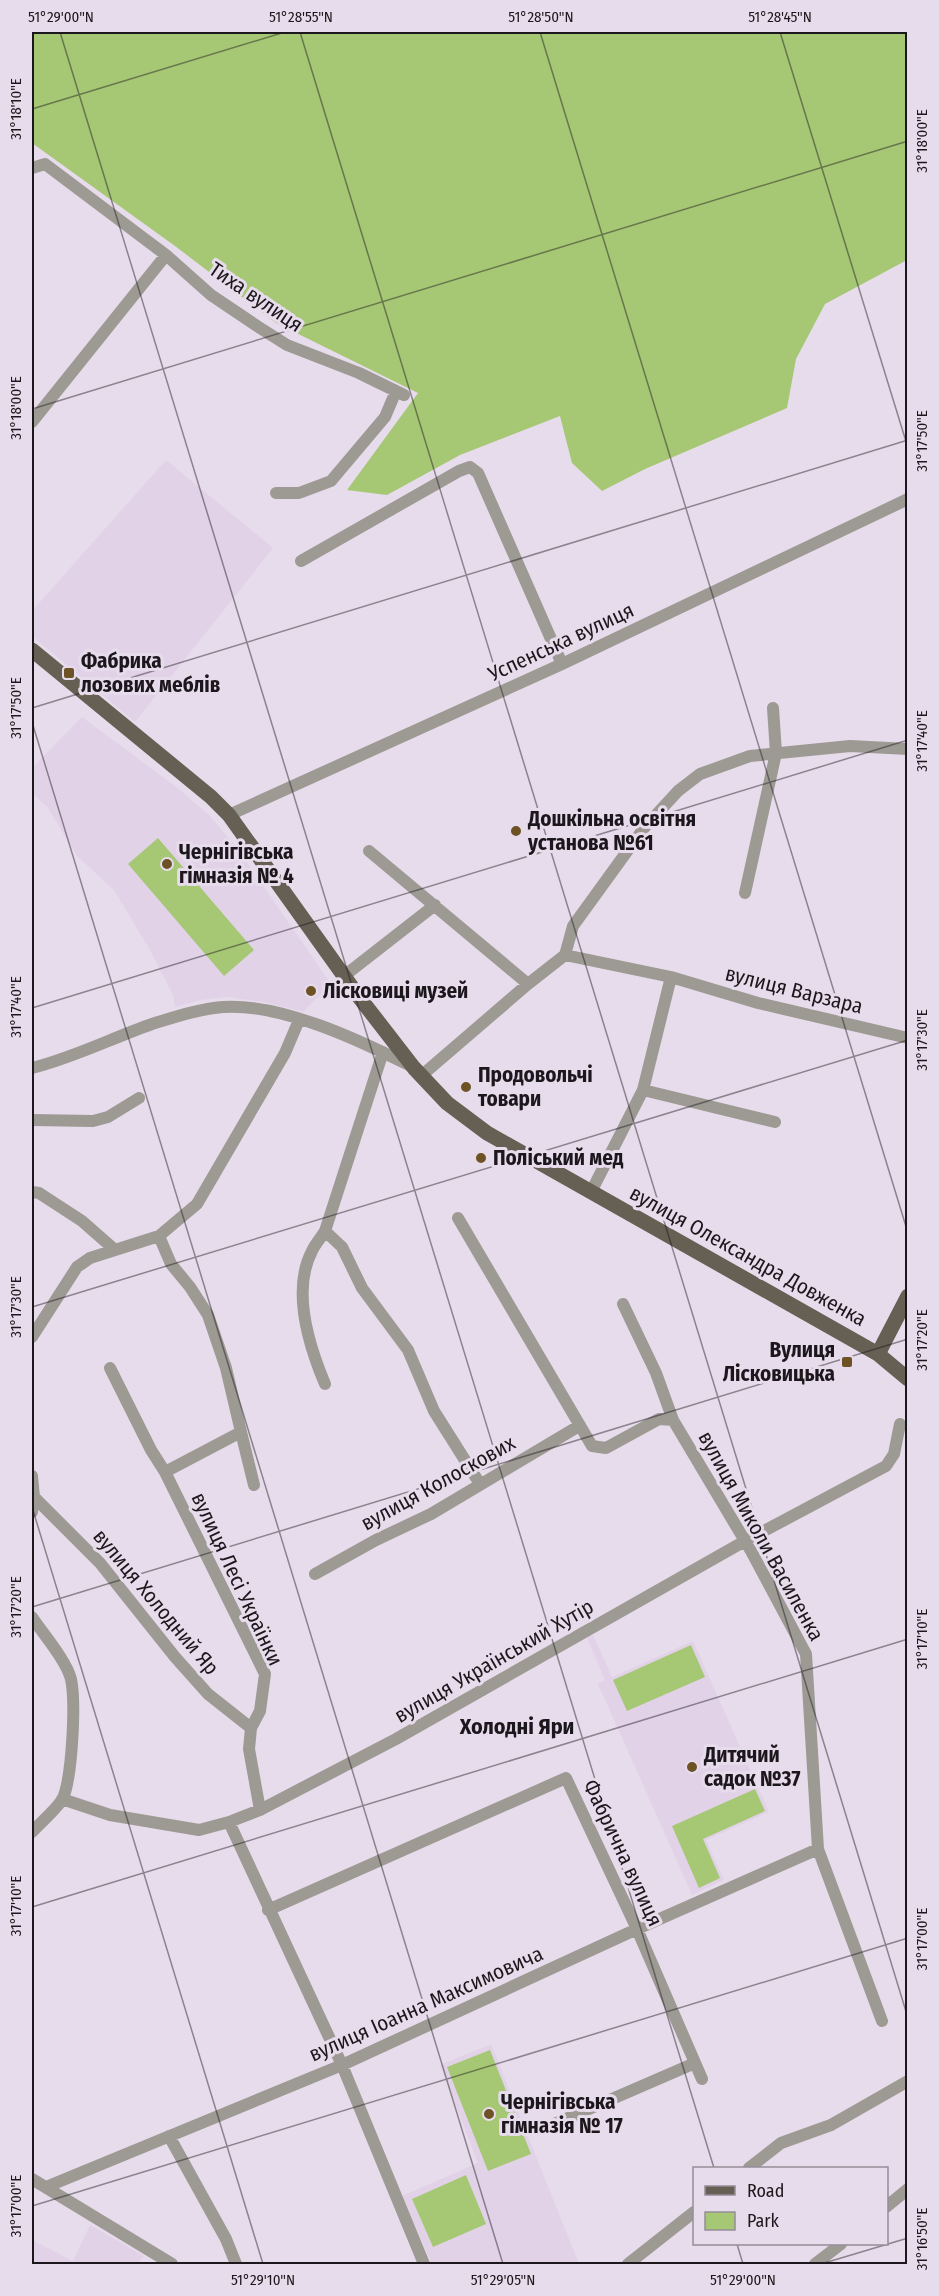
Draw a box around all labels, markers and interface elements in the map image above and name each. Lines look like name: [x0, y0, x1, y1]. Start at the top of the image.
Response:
text: 51°29'00"N: [28, 8, 94, 26]
text: 51°28'55"N: [269, 8, 333, 26]
text: 51°28'50"N: [508, 8, 574, 26]
text: 51°28'45"N: [748, 8, 812, 26]
text: 31°18'10"E: [7, 78, 25, 140]
text: 31°18'00"E: [913, 109, 931, 173]
street label: Тиха вулиця: [204, 256, 308, 338]
text: 31°18'00"E: [7, 376, 25, 440]
text: 31°17'50"E: [913, 410, 931, 472]
street label: Успенська вулиця: [483, 597, 638, 687]
place label: Фабрика лозових меблів: [81, 648, 221, 698]
marker: Фабрика лозових меблів: [62, 666, 76, 680]
text: 31°17'50"E: [7, 677, 25, 739]
text: 31°17'40"E: [913, 710, 931, 772]
place label: Дошкільна освітня установа №61: [527, 806, 696, 856]
marker: Дошкільна освітня установа №61: [509, 824, 523, 838]
place label: Чернігівська гімназія № 4: [179, 839, 294, 889]
marker: Чернігівська гімназія № 4: [160, 857, 174, 871]
street label: вулиця Варзара: [722, 960, 866, 1020]
text: 31°17'40"E: [7, 976, 25, 1038]
place label: Лісковиці музей: [323, 978, 468, 1004]
marker: Лісковиці музей: [304, 984, 318, 998]
text: 31°17'30"E: [913, 1009, 931, 1071]
place label: Продовольчі товари: [478, 1062, 593, 1112]
marker: Продовольчі товари: [459, 1080, 473, 1094]
place label: Поліський мед: [493, 1145, 624, 1171]
marker: Поліський мед: [474, 1151, 488, 1165]
street label: вулиця Олександра Довженка: [625, 1180, 871, 1332]
text: 31°17'30"E: [7, 1276, 25, 1338]
text: 31°17'20"E: [913, 1309, 931, 1371]
place label: Вулиця Лісковицька: [723, 1337, 835, 1387]
marker: Вулиця Лісковицька: [840, 1355, 854, 1369]
street label: вулиця Миколи Василенка: [692, 1427, 830, 1645]
street label: вулиця Колоскових: [356, 1429, 520, 1536]
street label: вулиця Лесі Українки: [185, 1488, 289, 1670]
street label: вулиця Холодний Яр: [87, 1524, 225, 1680]
text: 31°17'20"E: [7, 1576, 25, 1638]
street label: вулиця Український Хутір: [390, 1593, 598, 1729]
text: 31°17'10"E: [913, 1609, 931, 1669]
district label: Холодні Яри: [459, 1713, 574, 1740]
place label: Дитячий садок №37: [703, 1742, 800, 1792]
marker: Дитячий садок №37: [685, 1760, 699, 1774]
street label: Фабрична вулиця: [578, 1776, 668, 1930]
text: 31°17'10"E: [7, 1876, 25, 1936]
text: 31°17'00"E: [913, 1908, 931, 1970]
street label: вулиця Іоанна Максимовича: [305, 1941, 547, 2067]
place label: Чернігівська гімназія № 17: [501, 2089, 623, 2139]
marker: Чернігівська гімназія № 17: [482, 2107, 496, 2121]
legend: [693, 2167, 888, 2245]
text: 31°17'00"E: [7, 2175, 25, 2237]
text: Road: [747, 2180, 784, 2202]
text: 31°16'50"E: [913, 2208, 931, 2270]
text: Park: [747, 2210, 780, 2232]
text: 51°29'10"N: [231, 2271, 295, 2289]
text: 51°29'05"N: [471, 2271, 535, 2289]
text: 51°29'00"N: [710, 2271, 776, 2289]

